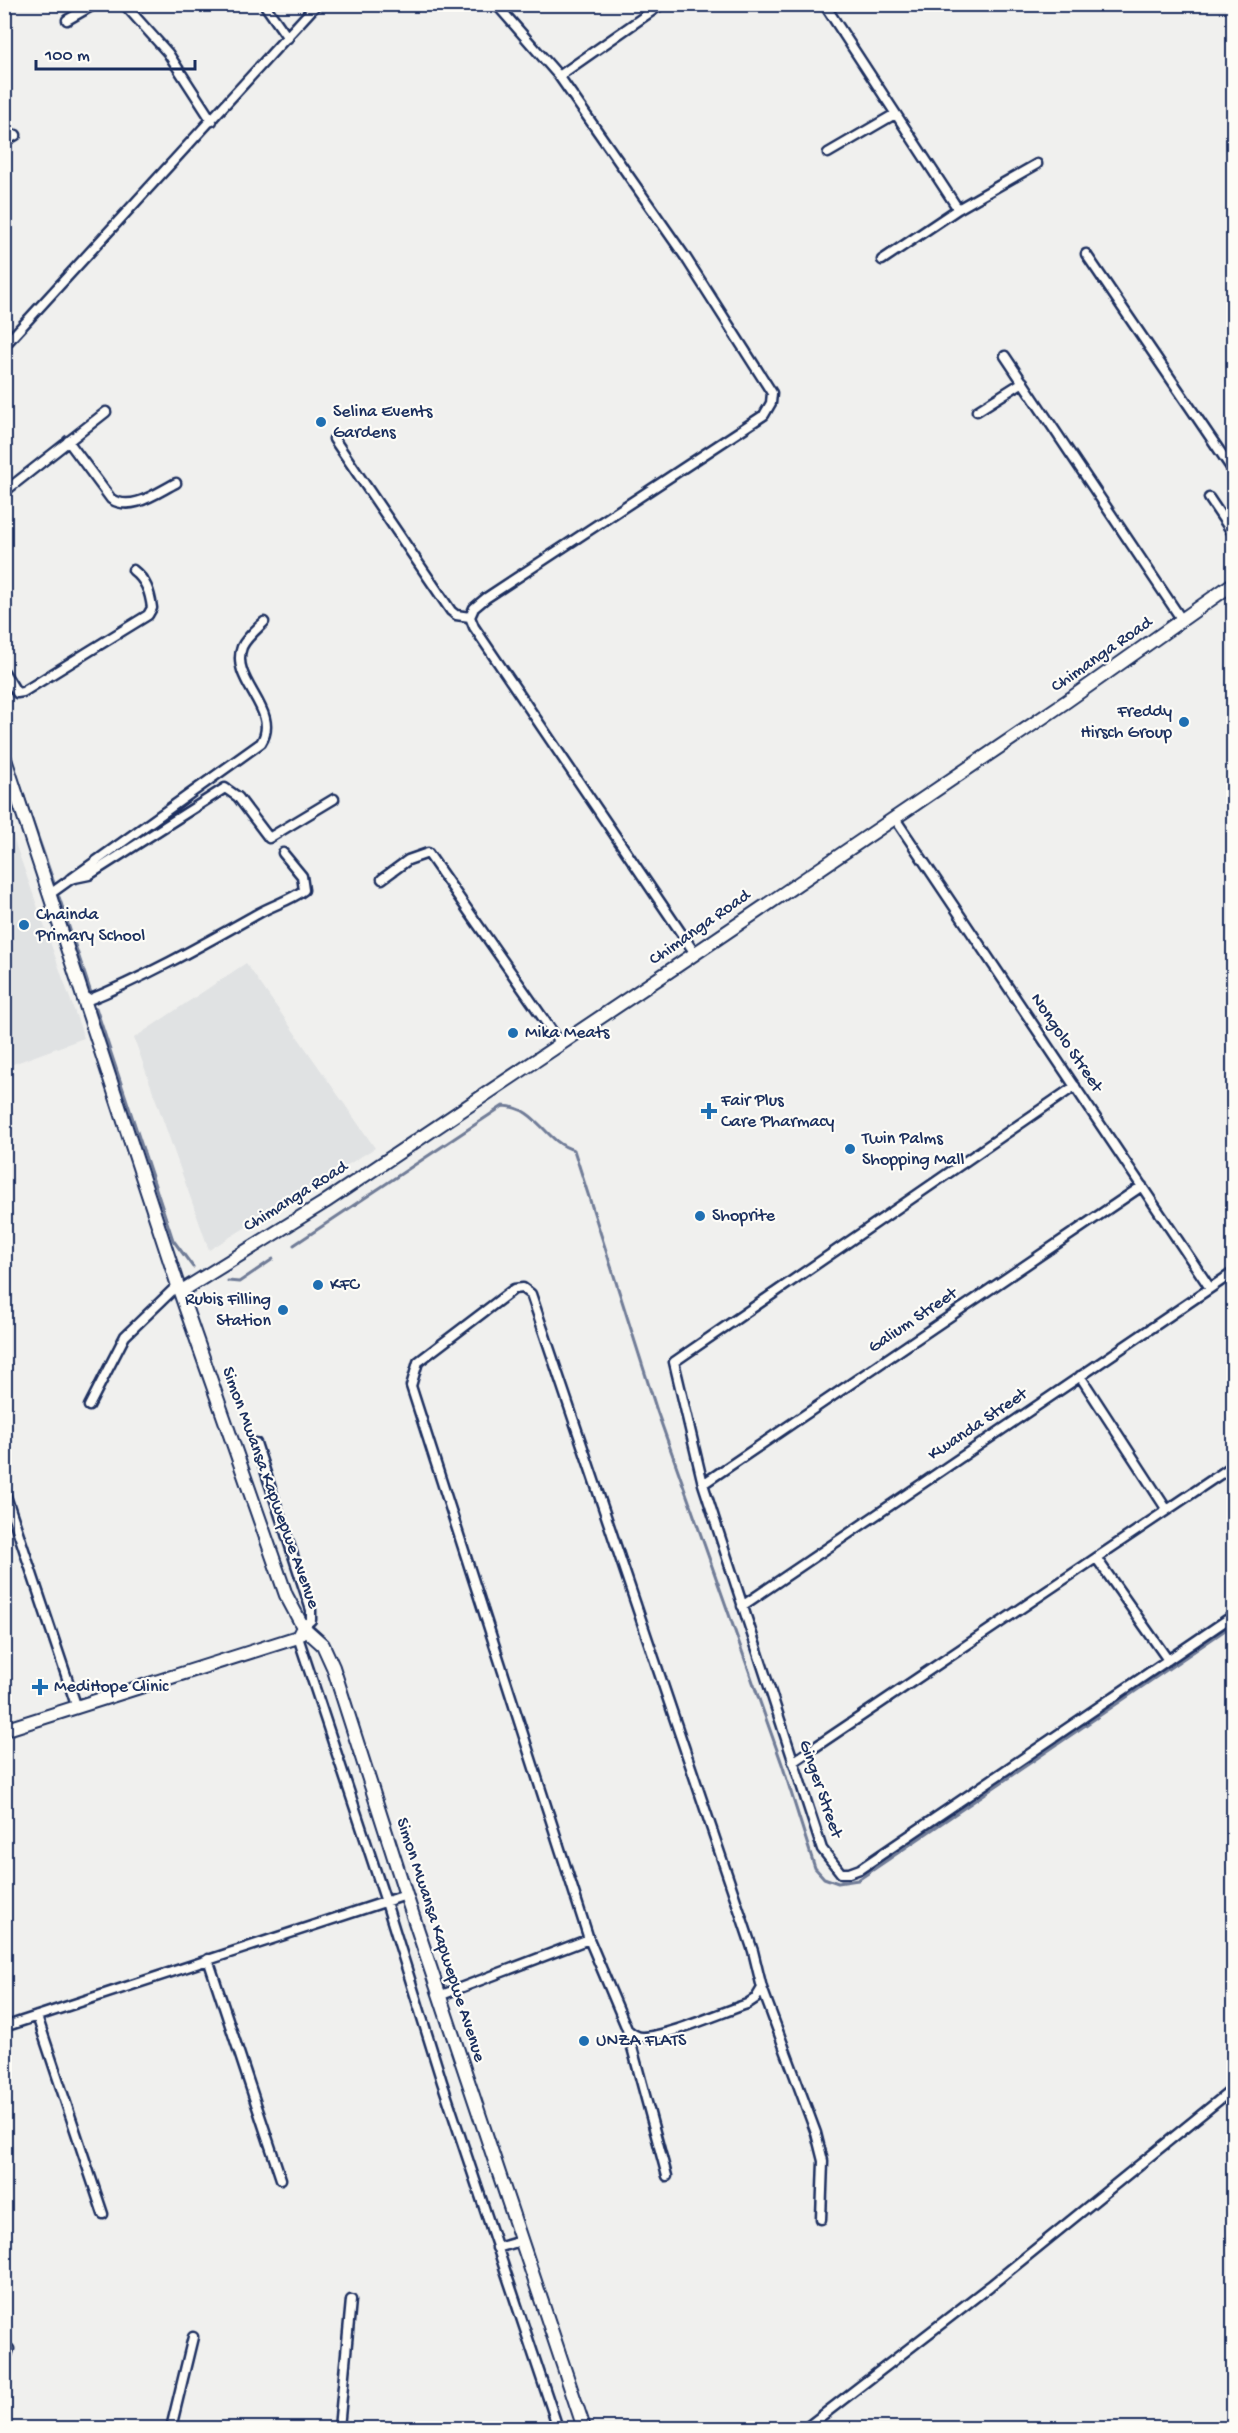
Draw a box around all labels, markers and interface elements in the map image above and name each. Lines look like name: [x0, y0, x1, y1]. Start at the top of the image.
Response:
scale bar: [36, 33, 195, 71]
text: 100 m: [44, 46, 90, 67]
place label: Selina Events Gardens: [333, 402, 434, 444]
marker: Selina Events Gardens: [314, 415, 328, 429]
street label: Chimanga Road: [1047, 612, 1158, 698]
place label: Freddy Hirsch Group: [1080, 702, 1172, 744]
marker: Freddy Hirsch Group: [1177, 715, 1191, 729]
street label: Chimanga Road: [645, 885, 756, 971]
place label: Chainda Primary School: [35, 905, 145, 947]
marker: Chainda Primary School: [17, 918, 31, 932]
street label: Nongolo Street: [1025, 990, 1108, 1098]
place label: Mika Meats: [525, 1023, 611, 1044]
marker: Mika Meats: [506, 1026, 520, 1040]
place label: Fair Plus Care Pharmacy: [720, 1091, 835, 1133]
marker: Fair Plus Care Pharmacy: [702, 1104, 716, 1118]
place label: Twin Palms Shopping Mall: [861, 1129, 964, 1171]
marker: Twin Palms Shopping Mall: [843, 1142, 857, 1156]
street label: Chimanga Road: [240, 1156, 353, 1237]
place label: Shoprite: [712, 1206, 776, 1227]
marker: Shoprite: [693, 1209, 707, 1223]
place label: KFC: [330, 1275, 360, 1296]
marker: KFC: [311, 1278, 325, 1292]
street label: Galium Street: [865, 1283, 963, 1358]
place label: Rubis Filling Station: [185, 1290, 271, 1332]
marker: Rubis Filling Station: [276, 1303, 290, 1317]
street label: Simon Mwansa Kapwepwe Avenue: [216, 1364, 324, 1612]
street label: Kwanda Street: [924, 1383, 1033, 1466]
place label: MediHope Clinic: [54, 1677, 169, 1698]
marker: MediHope Clinic: [31, 1678, 49, 1696]
street label: Ginger Street: [793, 1737, 847, 1842]
street label: Simon Mwansa Kapwepwe Avenue: [391, 1815, 490, 2065]
place label: UNZA FLATS: [596, 2031, 687, 2052]
marker: UNZA FLATS: [577, 2034, 591, 2048]

